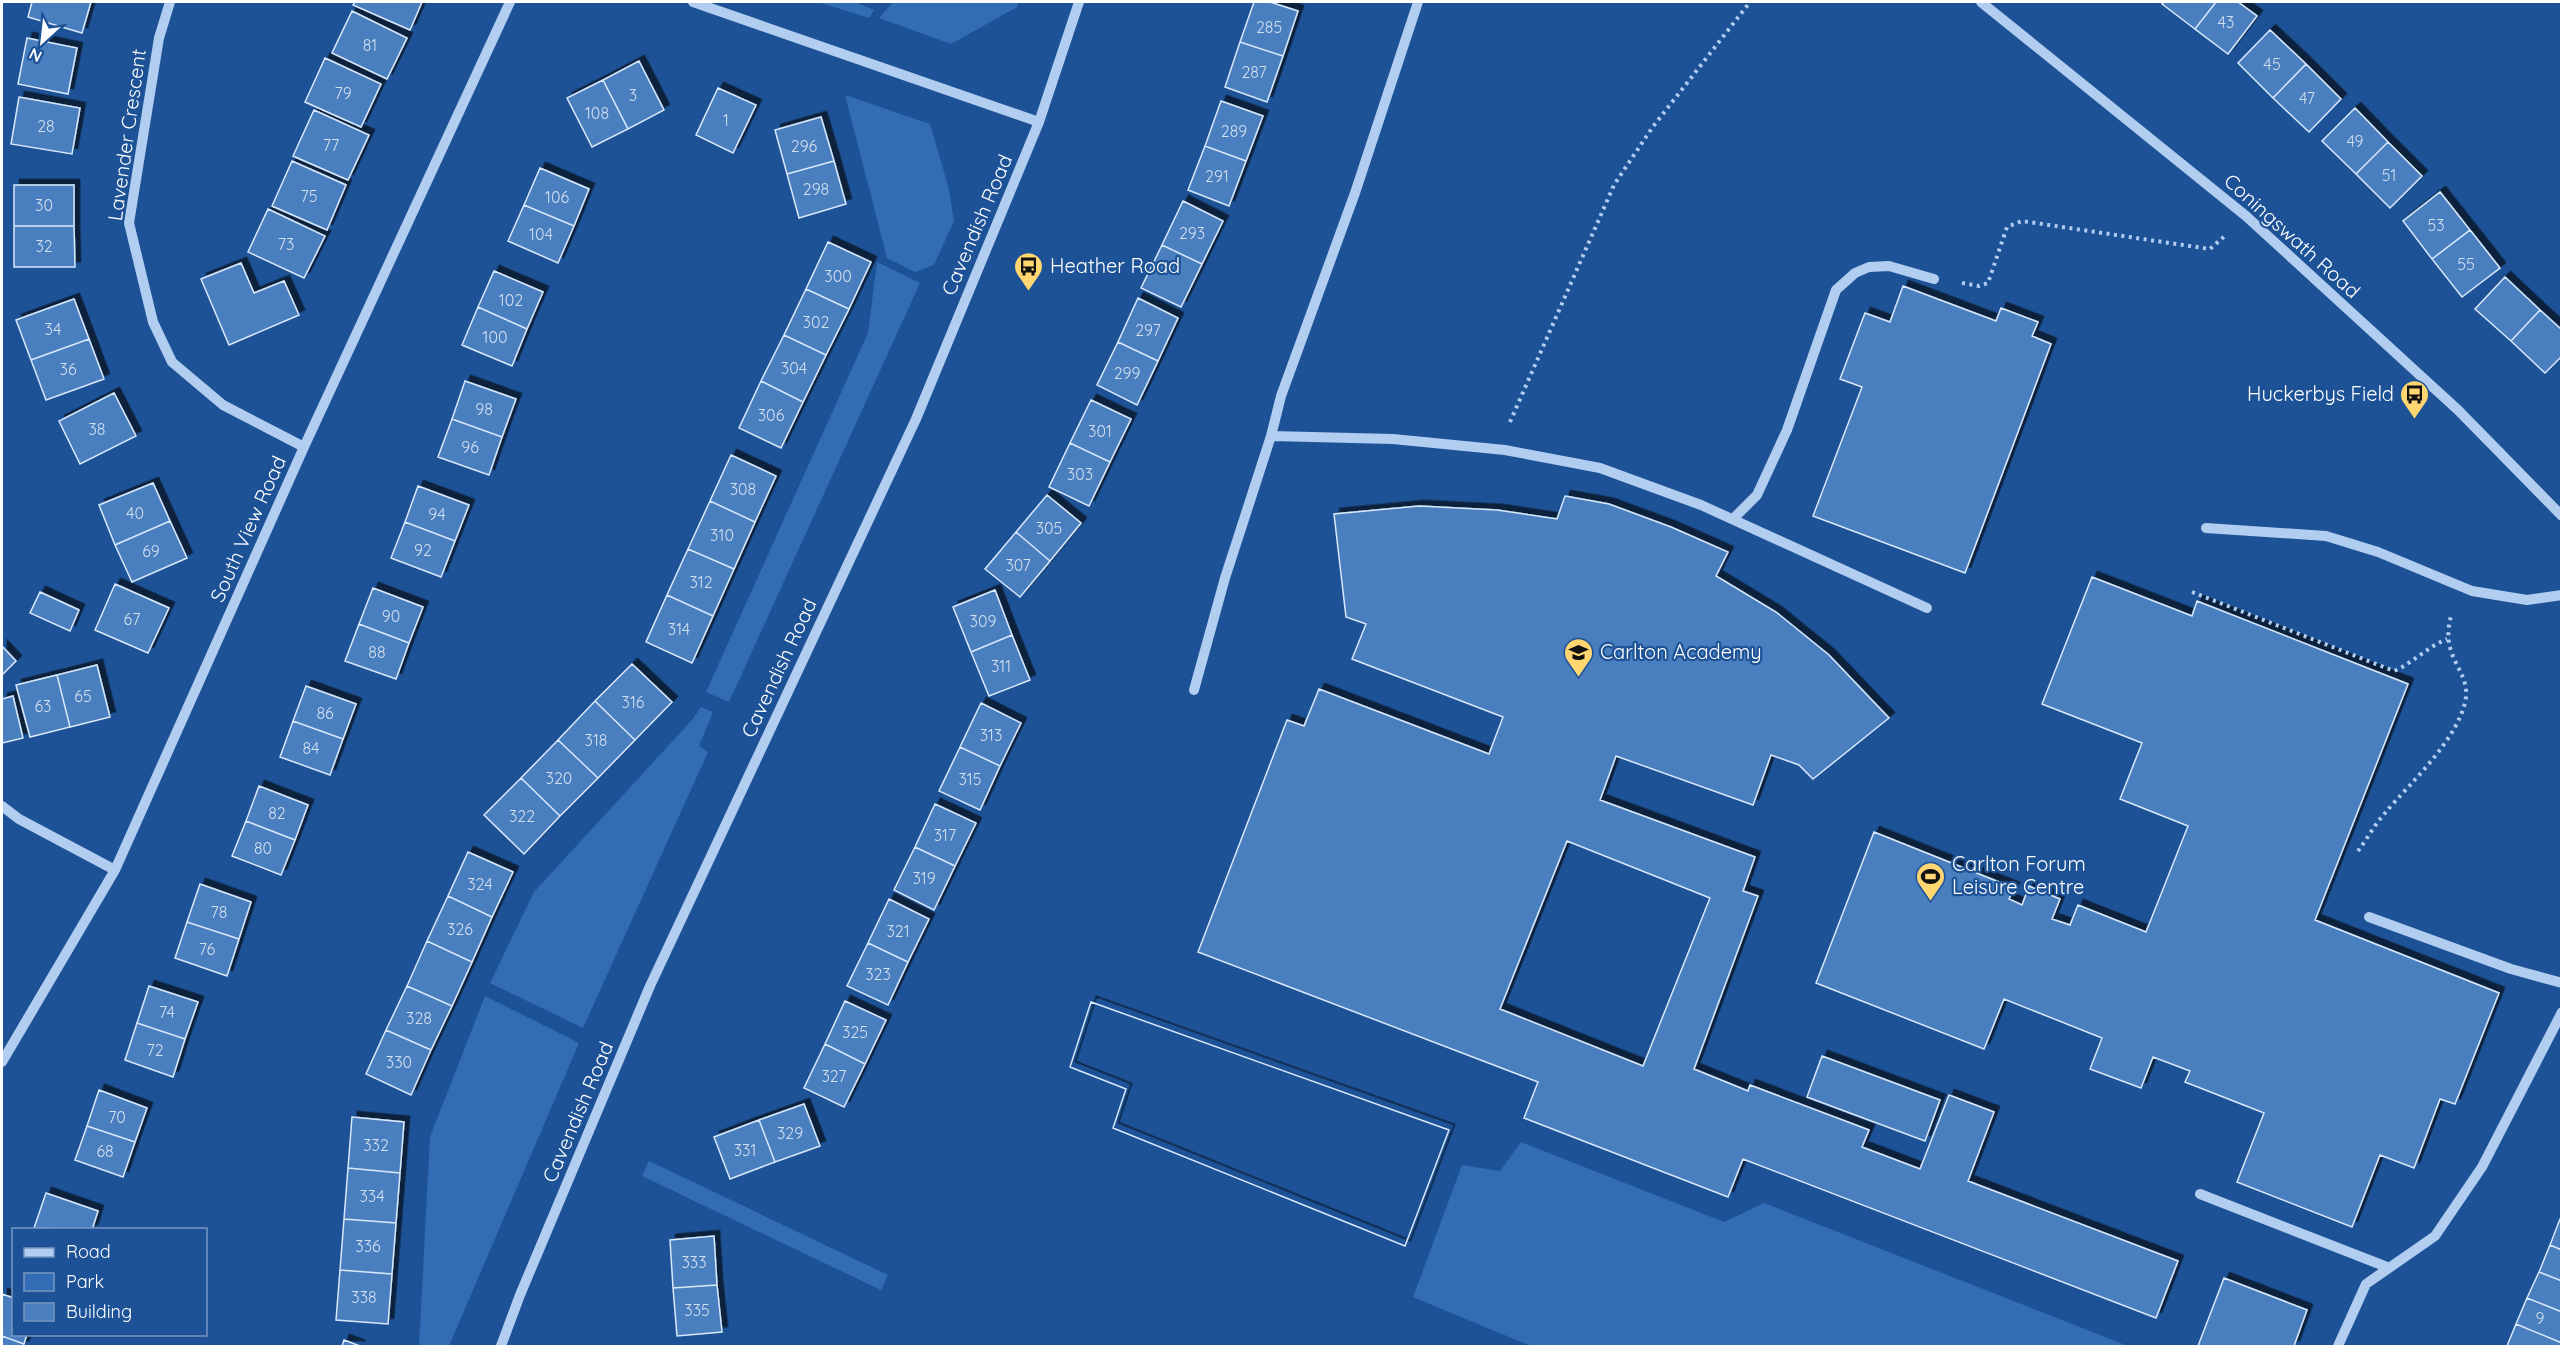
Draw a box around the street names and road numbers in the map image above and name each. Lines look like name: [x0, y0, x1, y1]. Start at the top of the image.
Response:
street label: Lavender Crescent: [102, 47, 151, 223]
street label: Cavendish Road: [936, 151, 1017, 299]
street label: Coningswath Road: [2219, 168, 2366, 303]
street label: South View Road: [204, 452, 291, 606]
street label: Cavendish Road: [735, 594, 822, 741]
street label: Cavendish Road: [537, 1038, 618, 1186]

